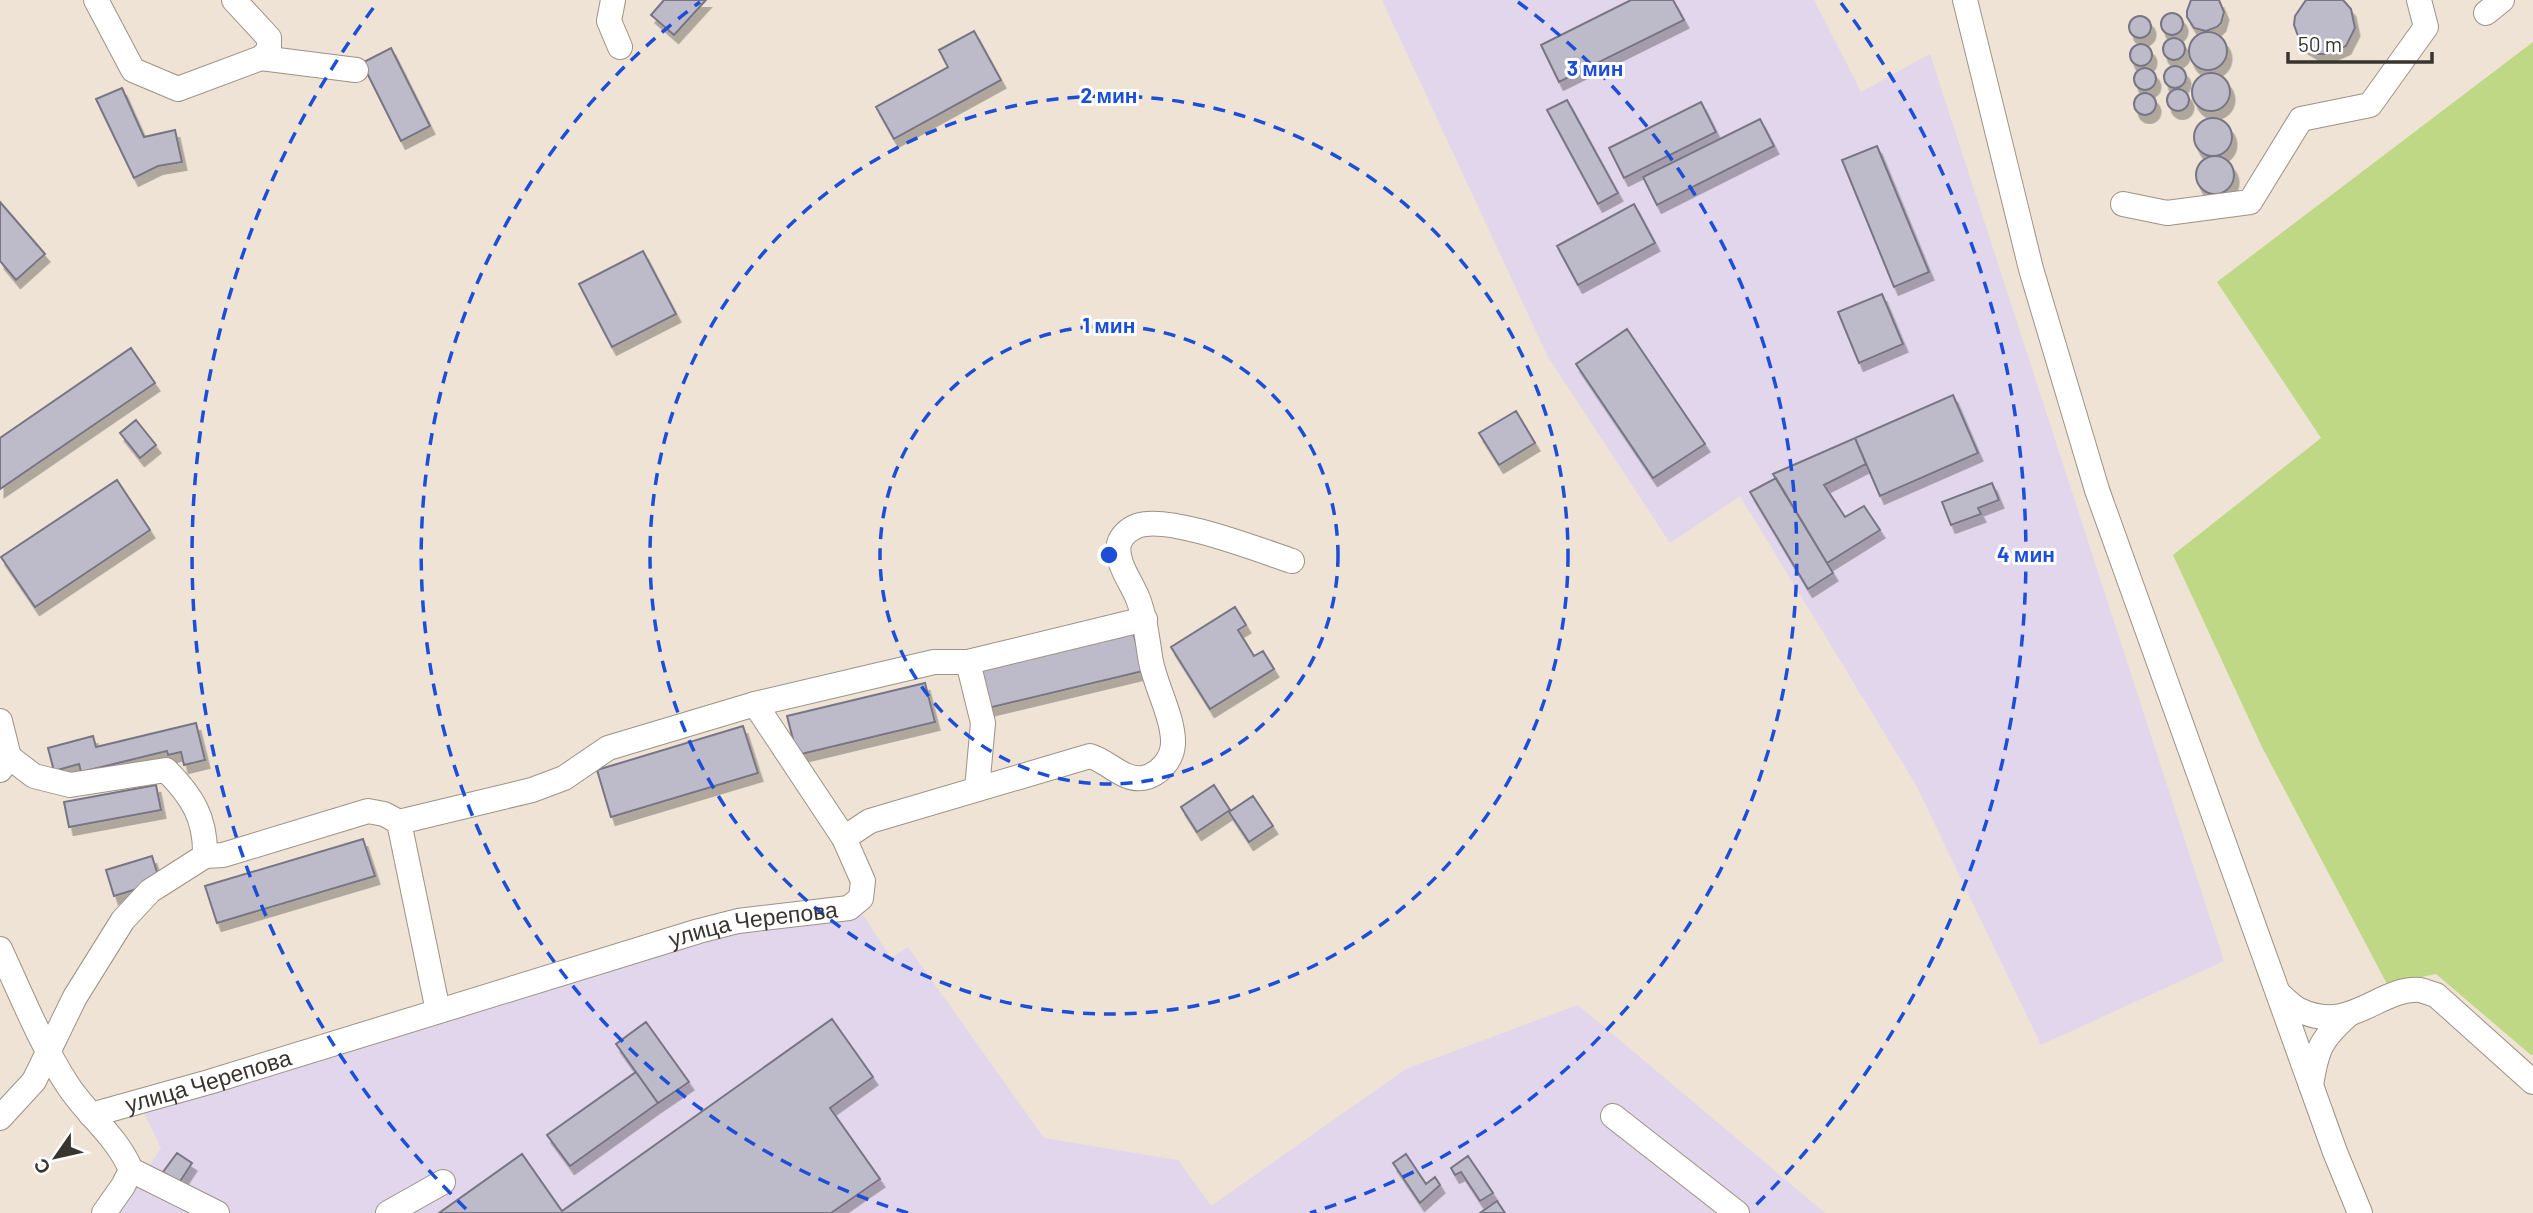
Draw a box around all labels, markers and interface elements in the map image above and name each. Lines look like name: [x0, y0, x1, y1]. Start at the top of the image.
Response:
scale bar: [2288, 21, 2432, 65]
text: 50 m: [2298, 31, 2342, 56]
text: 3 мин: [1567, 55, 1623, 80]
text: 2 мин: [1080, 82, 1138, 107]
text: 1 мин: [1083, 312, 1135, 337]
text: 4 мин: [1997, 541, 2055, 566]
centre of rings: [1097, 543, 1121, 567]
street label: улица Черепова: [665, 894, 839, 953]
street label: улица Черепова: [122, 1042, 295, 1118]
north arrow: [21, 1122, 91, 1192]
text: С: [28, 1154, 55, 1179]

